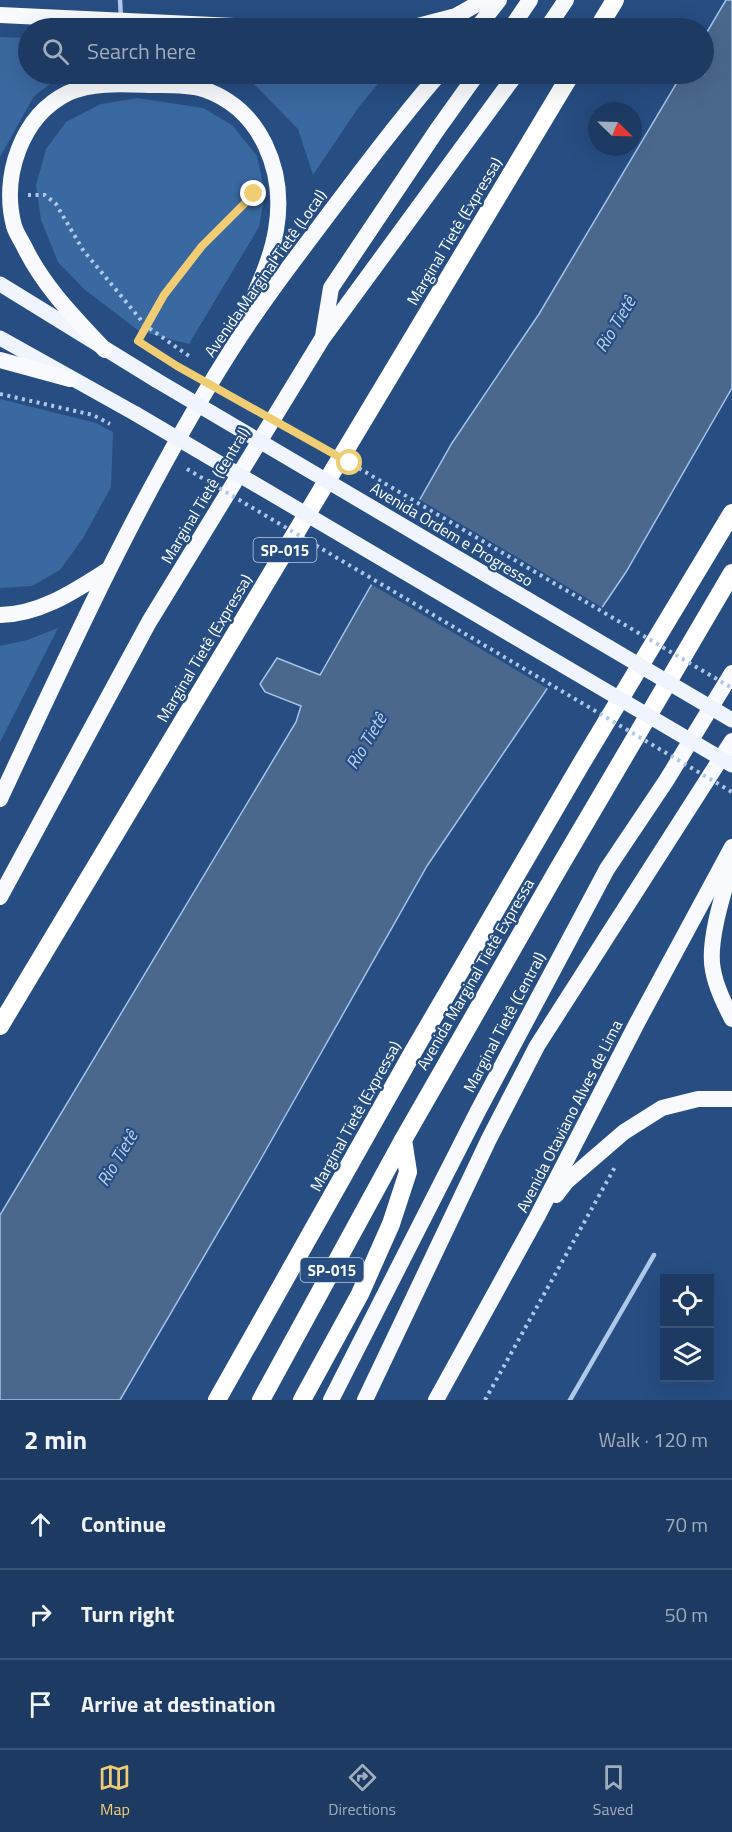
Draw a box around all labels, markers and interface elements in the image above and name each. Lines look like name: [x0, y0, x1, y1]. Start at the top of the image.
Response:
search box: [18, 18, 714, 84]
text: Search here: [87, 34, 196, 68]
icon: search: [39, 35, 72, 68]
north arrow: [588, 102, 642, 156]
street label: Marginal Tietê (Expressa): [400, 152, 508, 310]
route end: [240, 180, 266, 206]
street label: Avenida Marginal Tietê (Local): [198, 184, 332, 362]
water label: Rio Tietê: [588, 289, 643, 357]
street label: Marginal Tietê (Central): [155, 422, 255, 568]
route start: [336, 449, 362, 475]
street label: Avenida Ordem e Progresso: [366, 476, 538, 592]
road number: SP-015: [254, 538, 316, 562]
street label: Marginal Tietê (Expressa): [150, 569, 258, 727]
water label: Rio Tietê: [339, 706, 394, 774]
street label: Avenida Marginal Tietê Expressa: [410, 874, 540, 1074]
street label: Marginal Tietê (Central): [457, 948, 551, 1096]
street label: Avenida Otaviano Alves de Lima: [510, 1016, 628, 1216]
street label: Marginal Tietê (Expressa): [304, 1036, 406, 1196]
water label: Rio Tietê: [90, 1123, 145, 1191]
road number: SP-015: [300, 1258, 364, 1282]
map controls: [660, 1274, 714, 1382]
button: locate: [660, 1274, 714, 1328]
button: layers: [660, 1328, 714, 1382]
text: 2 min: [24, 1420, 87, 1459]
text: Walk · 120 m: [599, 1424, 708, 1455]
text: Continue: [81, 1507, 166, 1541]
icon: ahead: [24, 1508, 57, 1541]
text: 70 m: [664, 1509, 708, 1540]
text: Turn right: [81, 1597, 175, 1631]
icon: right: [24, 1598, 57, 1631]
text: 50 m: [664, 1599, 708, 1630]
text: Arrive at destination: [81, 1687, 276, 1721]
icon: arrive: [24, 1688, 57, 1721]
tab: Map: [98, 1761, 131, 1821]
tab: Directions: [328, 1761, 396, 1821]
tab: Saved: [593, 1761, 634, 1821]

